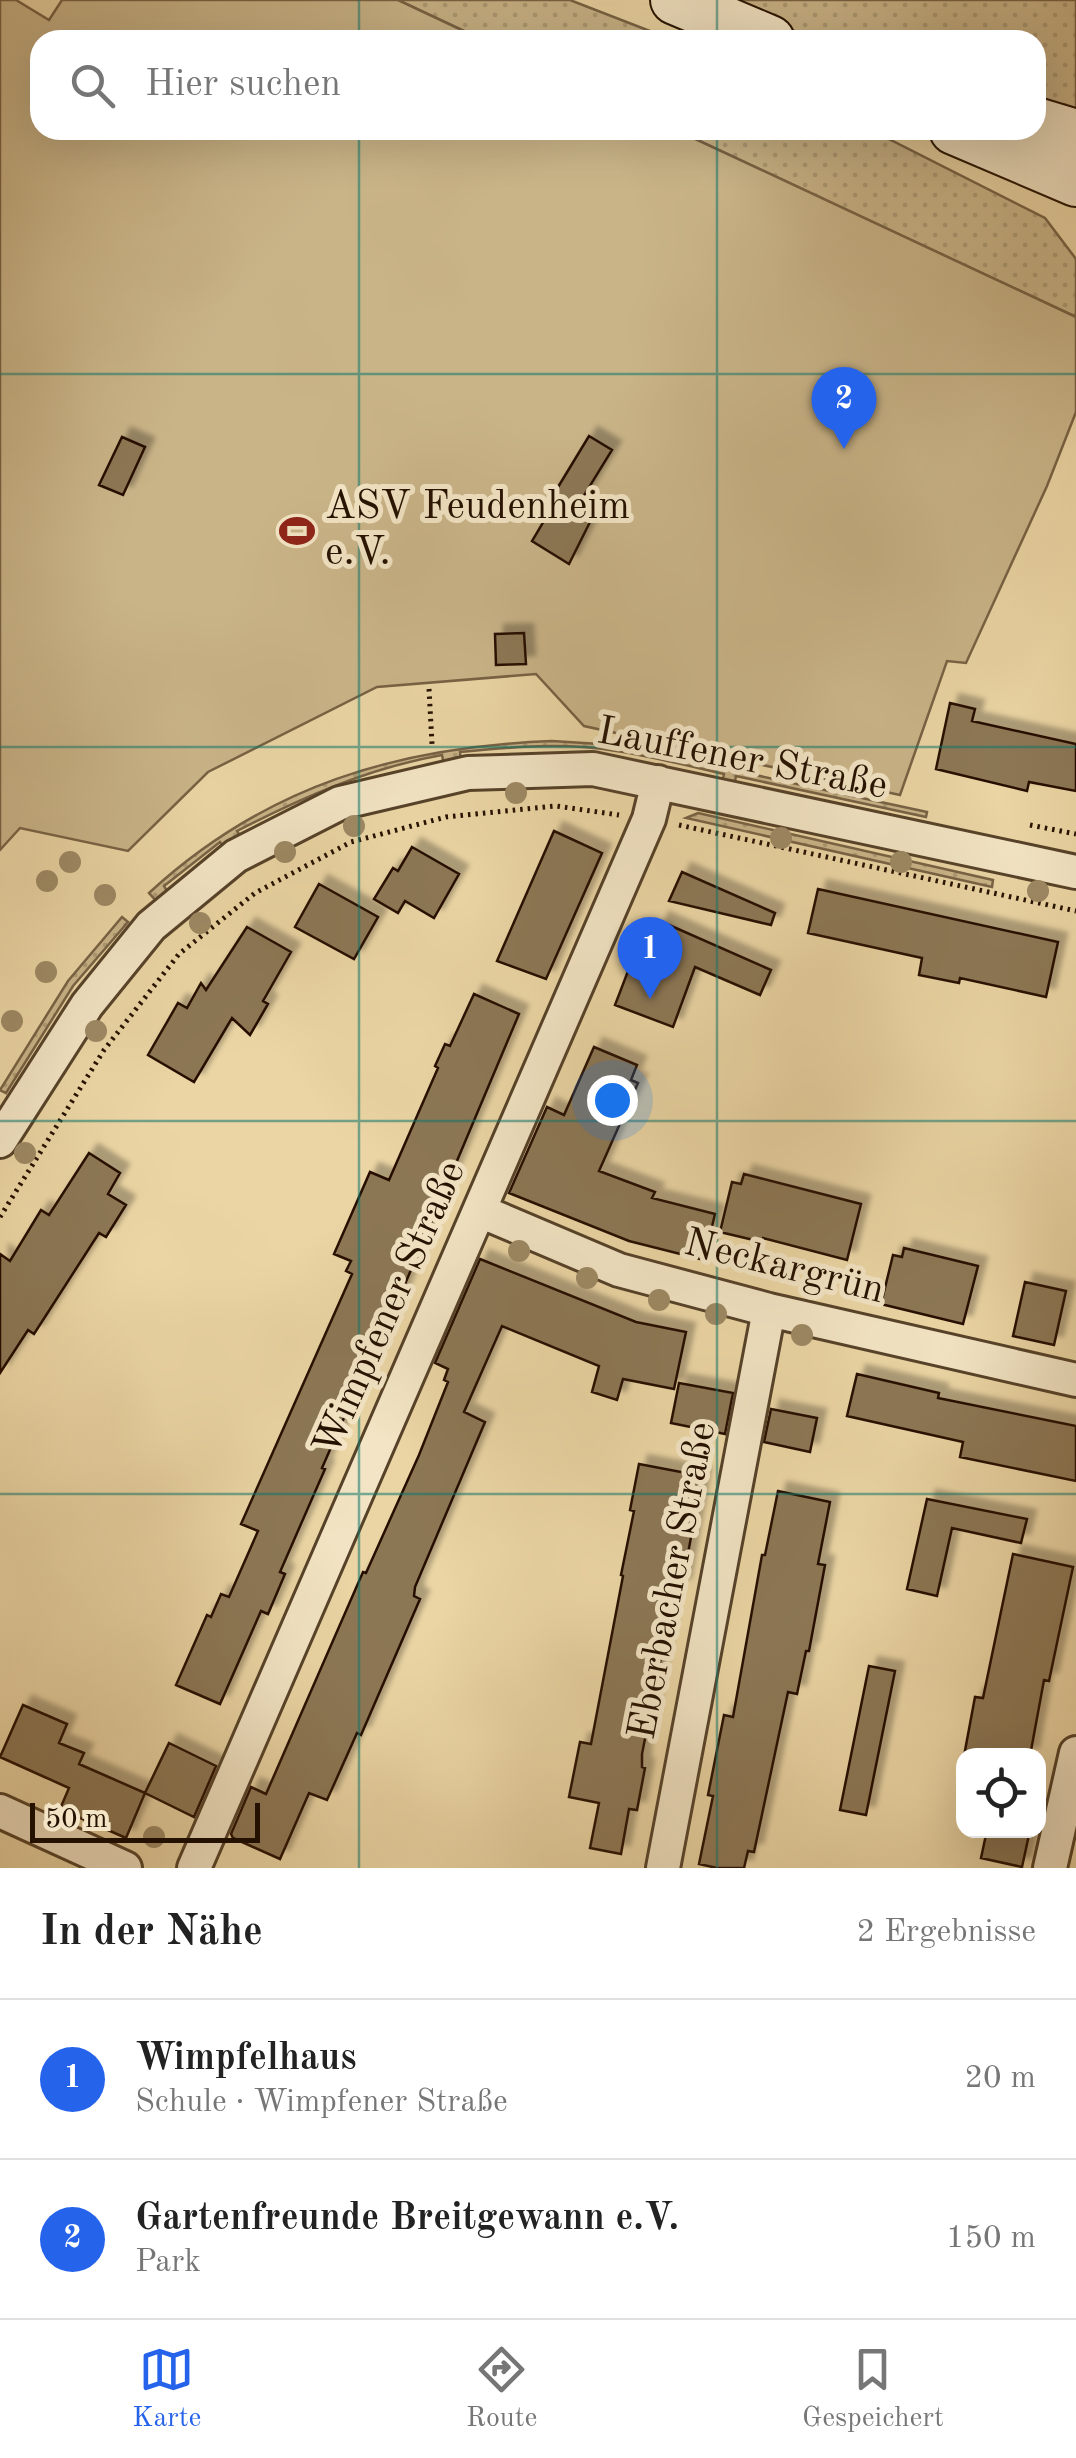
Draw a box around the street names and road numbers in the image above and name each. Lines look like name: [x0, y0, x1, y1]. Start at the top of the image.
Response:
street label: Lauffener Straße: [594, 712, 890, 808]
street label: Wimpfener Straße: [308, 1156, 474, 1462]
street label: Neckargrün: [680, 1224, 888, 1312]
street label: Eberbacher Straße: [624, 1419, 724, 1743]

